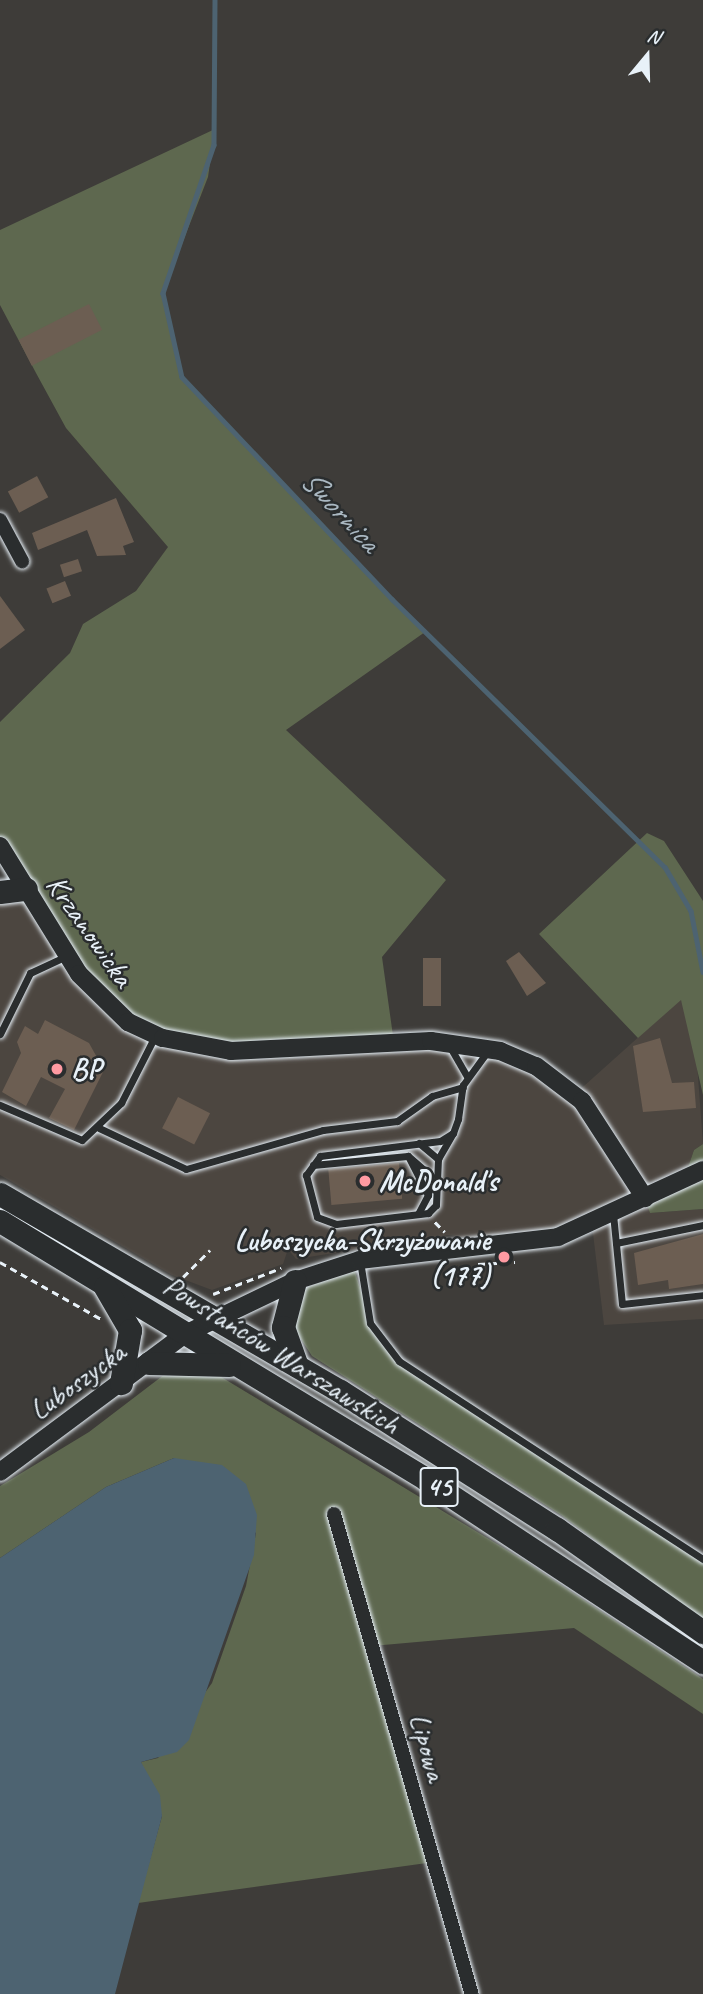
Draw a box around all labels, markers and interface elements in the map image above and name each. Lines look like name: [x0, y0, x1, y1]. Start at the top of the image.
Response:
north arrow: [612, 21, 682, 91]
text: N: [644, 23, 663, 49]
water label: Swornica: [292, 462, 388, 560]
street label: Krzanowicka: [39, 868, 141, 994]
place label: BP: [71, 1051, 101, 1087]
marker: BP: [49, 1061, 65, 1077]
place label: McDonald's: [379, 1163, 498, 1199]
marker: McDonald's: [357, 1173, 373, 1189]
place label: Luboszycka-Skrzyżowanie (177): [235, 1222, 490, 1292]
marker: Luboszycka-Skrzyżowanie (177): [496, 1249, 512, 1265]
street label: Powstańców Warszawskich: [157, 1267, 407, 1441]
street label: Luboszycka: [22, 1334, 132, 1428]
road number: 45: [418, 1462, 460, 1512]
street label: Lipowa: [401, 1709, 455, 1785]

